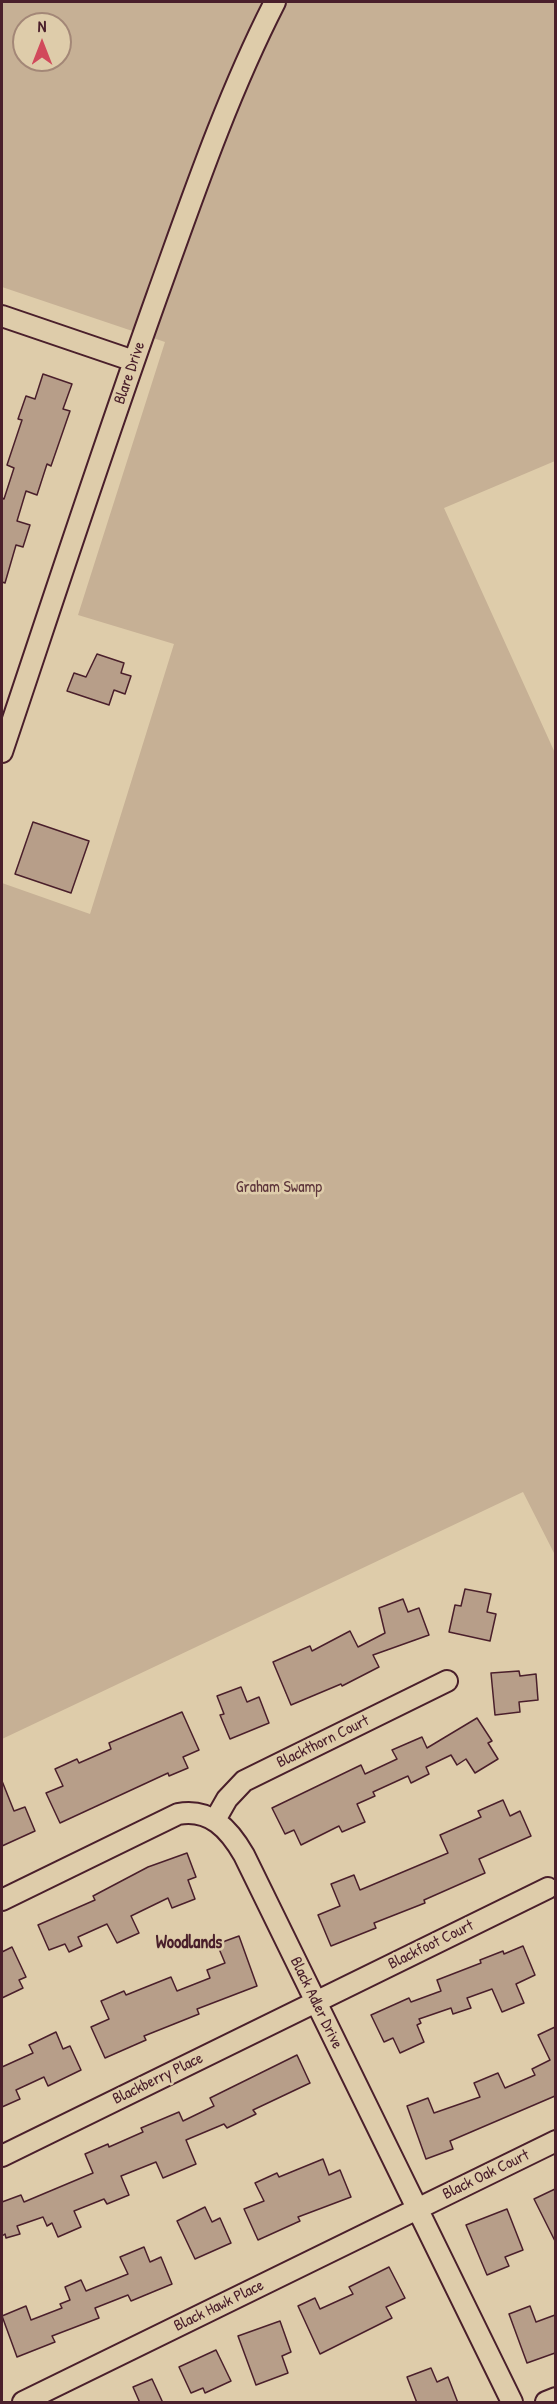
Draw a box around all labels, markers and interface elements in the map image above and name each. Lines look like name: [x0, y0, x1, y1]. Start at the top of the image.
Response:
north arrow: [12, 12, 72, 72]
text: N: [38, 15, 46, 37]
street label: Blare Drive: [110, 339, 150, 407]
park label: Graham Swamp: [236, 1178, 322, 1198]
street label: Blackthorn Court: [274, 1711, 372, 1773]
street label: Blackfoot Court: [385, 1916, 477, 1974]
district label: Woodlands: [156, 1932, 222, 1954]
street label: Black Adler Drive: [285, 1954, 347, 2052]
street label: Blackberry Place: [110, 2049, 206, 2109]
street label: Black Oak Court: [440, 2146, 532, 2204]
street label: Black Hawk Place: [171, 2276, 267, 2336]

